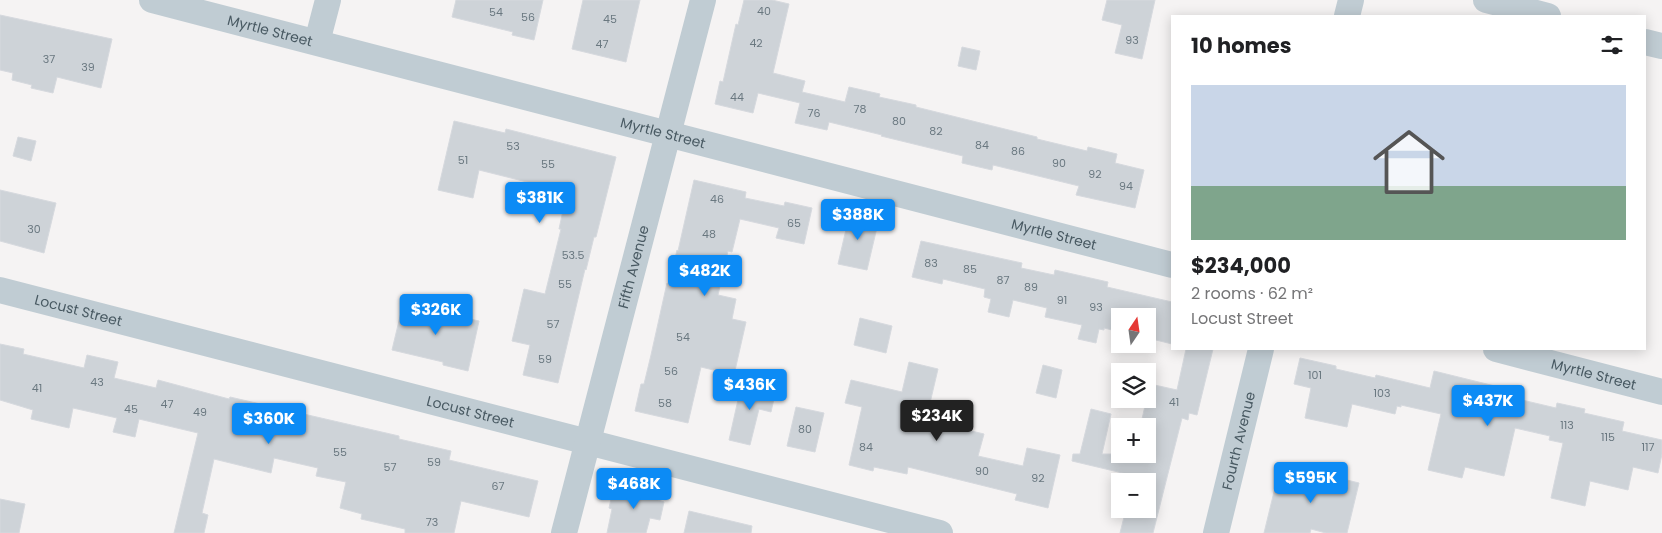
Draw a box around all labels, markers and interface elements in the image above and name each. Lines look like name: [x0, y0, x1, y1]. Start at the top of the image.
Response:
house number: 40: [757, 3, 771, 19]
house number: 54: [489, 4, 503, 20]
house number: 56: [521, 9, 535, 25]
street label: Myrtle Street: [225, 10, 315, 51]
house number: 45: [603, 11, 617, 27]
text: 10 homes: [1191, 31, 1291, 60]
icon: filters: [1598, 31, 1626, 59]
house number: 93: [1125, 32, 1139, 48]
house number: 42: [749, 35, 763, 51]
house number: 47: [596, 36, 608, 52]
house number: 37: [43, 51, 55, 67]
house number: 39: [81, 59, 95, 75]
house number: 44: [730, 89, 744, 105]
house number: 78: [854, 101, 867, 117]
house number: 76: [808, 105, 821, 121]
street label: Myrtle Street: [618, 112, 708, 153]
house number: 80: [892, 113, 906, 129]
icon: home: [1364, 117, 1454, 207]
house number: 82: [929, 123, 943, 139]
house number: 84: [975, 137, 989, 153]
house number: 53: [506, 138, 520, 154]
house number: 86: [1011, 143, 1025, 159]
house number: 51: [458, 152, 468, 168]
house number: 90: [1052, 155, 1066, 171]
house number: 55: [541, 156, 555, 172]
house number: 92: [1088, 166, 1102, 182]
house number: 94: [1119, 178, 1133, 194]
pin: $381K: [505, 182, 575, 224]
text: $381K: [516, 186, 564, 209]
house number: 46: [710, 191, 724, 207]
pin: $388K: [823, 198, 893, 241]
text: $388K: [832, 203, 884, 226]
street label: Myrtle Street: [1009, 214, 1099, 255]
house number: 65: [787, 215, 801, 231]
house number: 30: [27, 221, 41, 237]
street label: Fifth Avenue: [613, 223, 654, 311]
house number: 48: [702, 226, 716, 242]
house number: 53.5: [562, 247, 584, 263]
text: $234,000: [1191, 251, 1291, 280]
pin: $482K: [670, 254, 740, 297]
house number: 83: [924, 255, 938, 271]
text: $482K: [679, 259, 731, 282]
house number: 85: [963, 261, 977, 277]
house number: 87: [997, 272, 1009, 288]
house number: 55: [558, 276, 572, 292]
house number: 89: [1024, 279, 1038, 295]
text: 2 rooms · 62 m²: [1191, 282, 1313, 305]
street label: Locust Street: [32, 289, 124, 331]
house number: 91: [1057, 292, 1067, 308]
pin: $326K: [401, 294, 471, 336]
text: $326K: [411, 298, 461, 321]
house number: 93: [1089, 299, 1103, 315]
text: Locust Street: [1191, 307, 1293, 330]
north arrow: [1111, 308, 1156, 352]
map controls: [1111, 308, 1156, 518]
house number: 57: [547, 316, 559, 332]
house number: 54: [676, 329, 690, 345]
house number: 59: [538, 351, 552, 367]
street label: Myrtle Street: [1549, 354, 1639, 395]
house number: 56: [664, 363, 678, 379]
button: layers: [1111, 363, 1156, 408]
house number: 101: [1308, 367, 1322, 383]
pin: $436K: [715, 368, 785, 411]
text: $436K: [724, 373, 776, 396]
house number: 43: [90, 374, 104, 390]
house number: 41: [32, 380, 42, 396]
pin: $437K: [1453, 384, 1523, 427]
house number: 103: [1374, 385, 1390, 401]
street label: Fourth Avenue: [1217, 389, 1260, 492]
text: $437K: [1463, 389, 1513, 412]
street label: Locust Street: [425, 391, 516, 433]
house number: 41: [1169, 394, 1179, 410]
house number: 58: [658, 395, 672, 411]
house number: 47: [161, 396, 173, 412]
pin: $234K: [902, 400, 972, 442]
house number: 45: [124, 401, 138, 417]
pin: $360K: [234, 402, 304, 445]
house number: 49: [193, 404, 207, 420]
text: $234K: [911, 404, 963, 427]
text: $360K: [243, 407, 295, 430]
house number: 113: [1560, 417, 1574, 433]
button: +: [1111, 418, 1156, 463]
house number: 80: [798, 421, 812, 437]
house number: 115: [1601, 429, 1615, 445]
house number: 84: [859, 439, 873, 455]
house number: 117: [1641, 439, 1655, 455]
house number: 55: [333, 444, 347, 460]
house number: 59: [427, 454, 441, 470]
house number: 57: [384, 459, 396, 475]
pin: $595K: [1276, 462, 1346, 504]
house number: 90: [975, 463, 989, 479]
text: $595K: [1285, 466, 1337, 489]
pin: $468K: [599, 468, 669, 510]
house number: 92: [1031, 470, 1045, 486]
text: $468K: [607, 472, 661, 495]
button: −: [1111, 473, 1156, 518]
house number: 67: [492, 478, 505, 494]
house number: 73: [426, 514, 438, 530]

